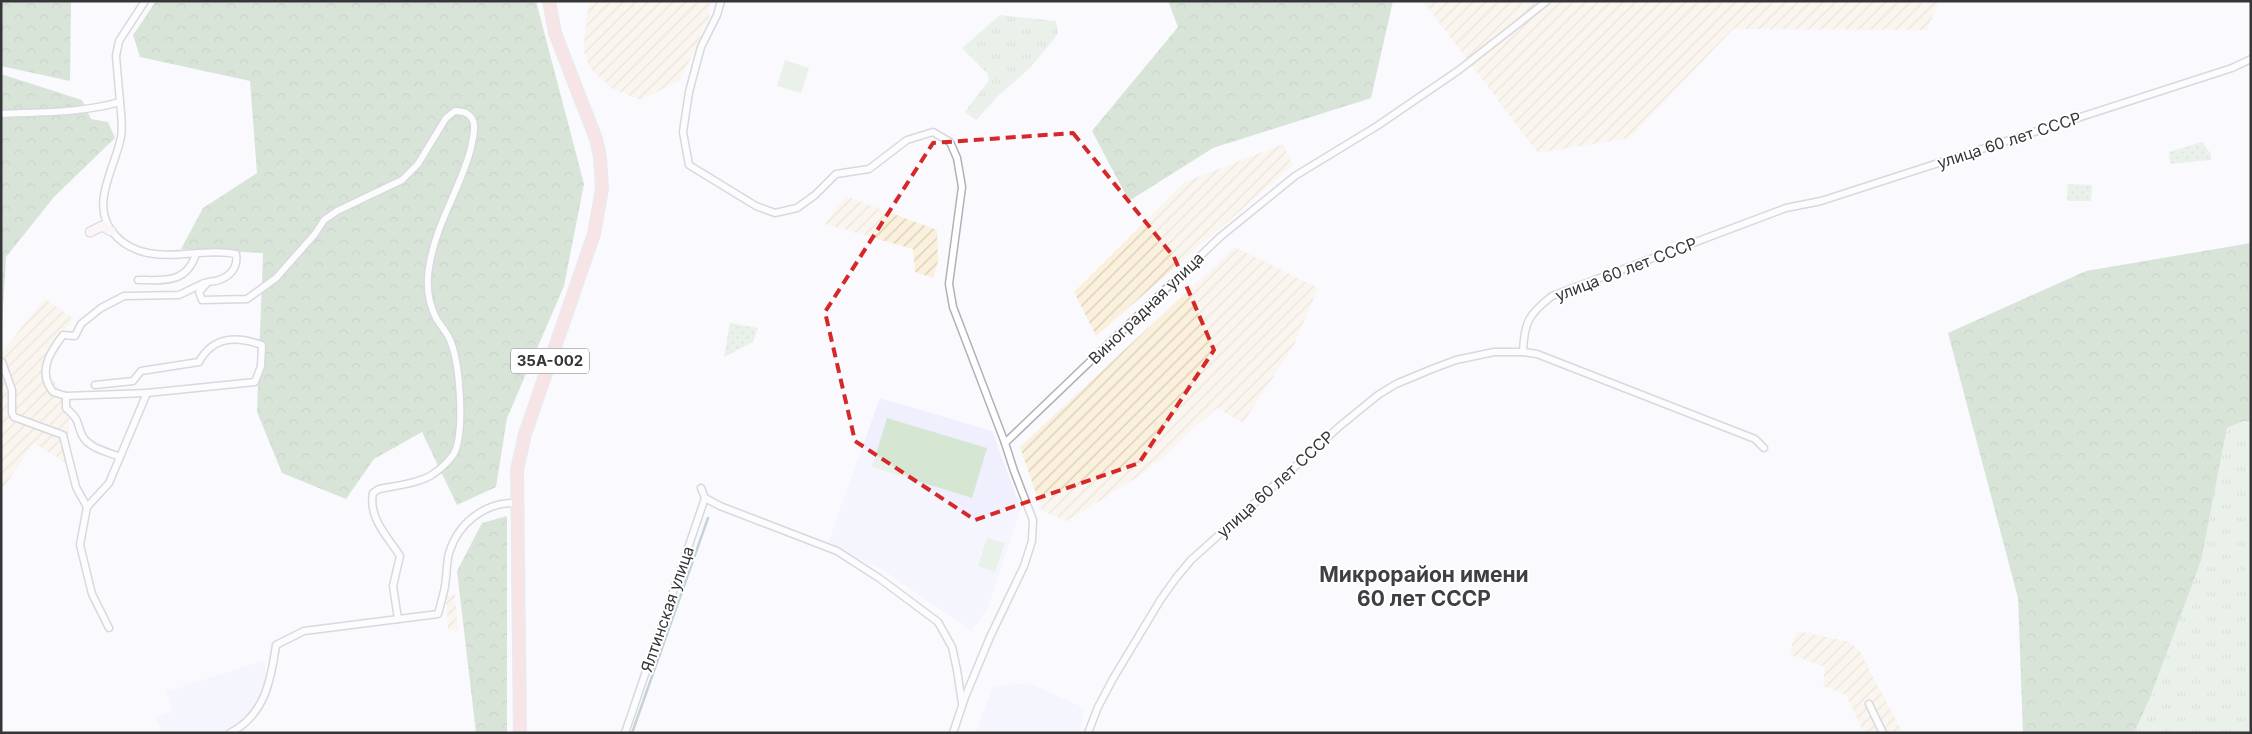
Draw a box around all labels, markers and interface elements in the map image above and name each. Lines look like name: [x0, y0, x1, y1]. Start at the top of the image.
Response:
street label: улица 60 лет СССР: [1934, 107, 2084, 173]
street label: улица 60 лет СССР: [1552, 233, 1700, 305]
street label: Виноградная улица: [1084, 248, 1208, 368]
road number: 35А-002: [511, 348, 589, 374]
street label: улица 60 лет СССР: [1212, 426, 1338, 542]
street label: Ялтинская улица: [636, 543, 698, 675]
district label: Микрорайон имени 60 лет СССР: [1319, 562, 1529, 611]

